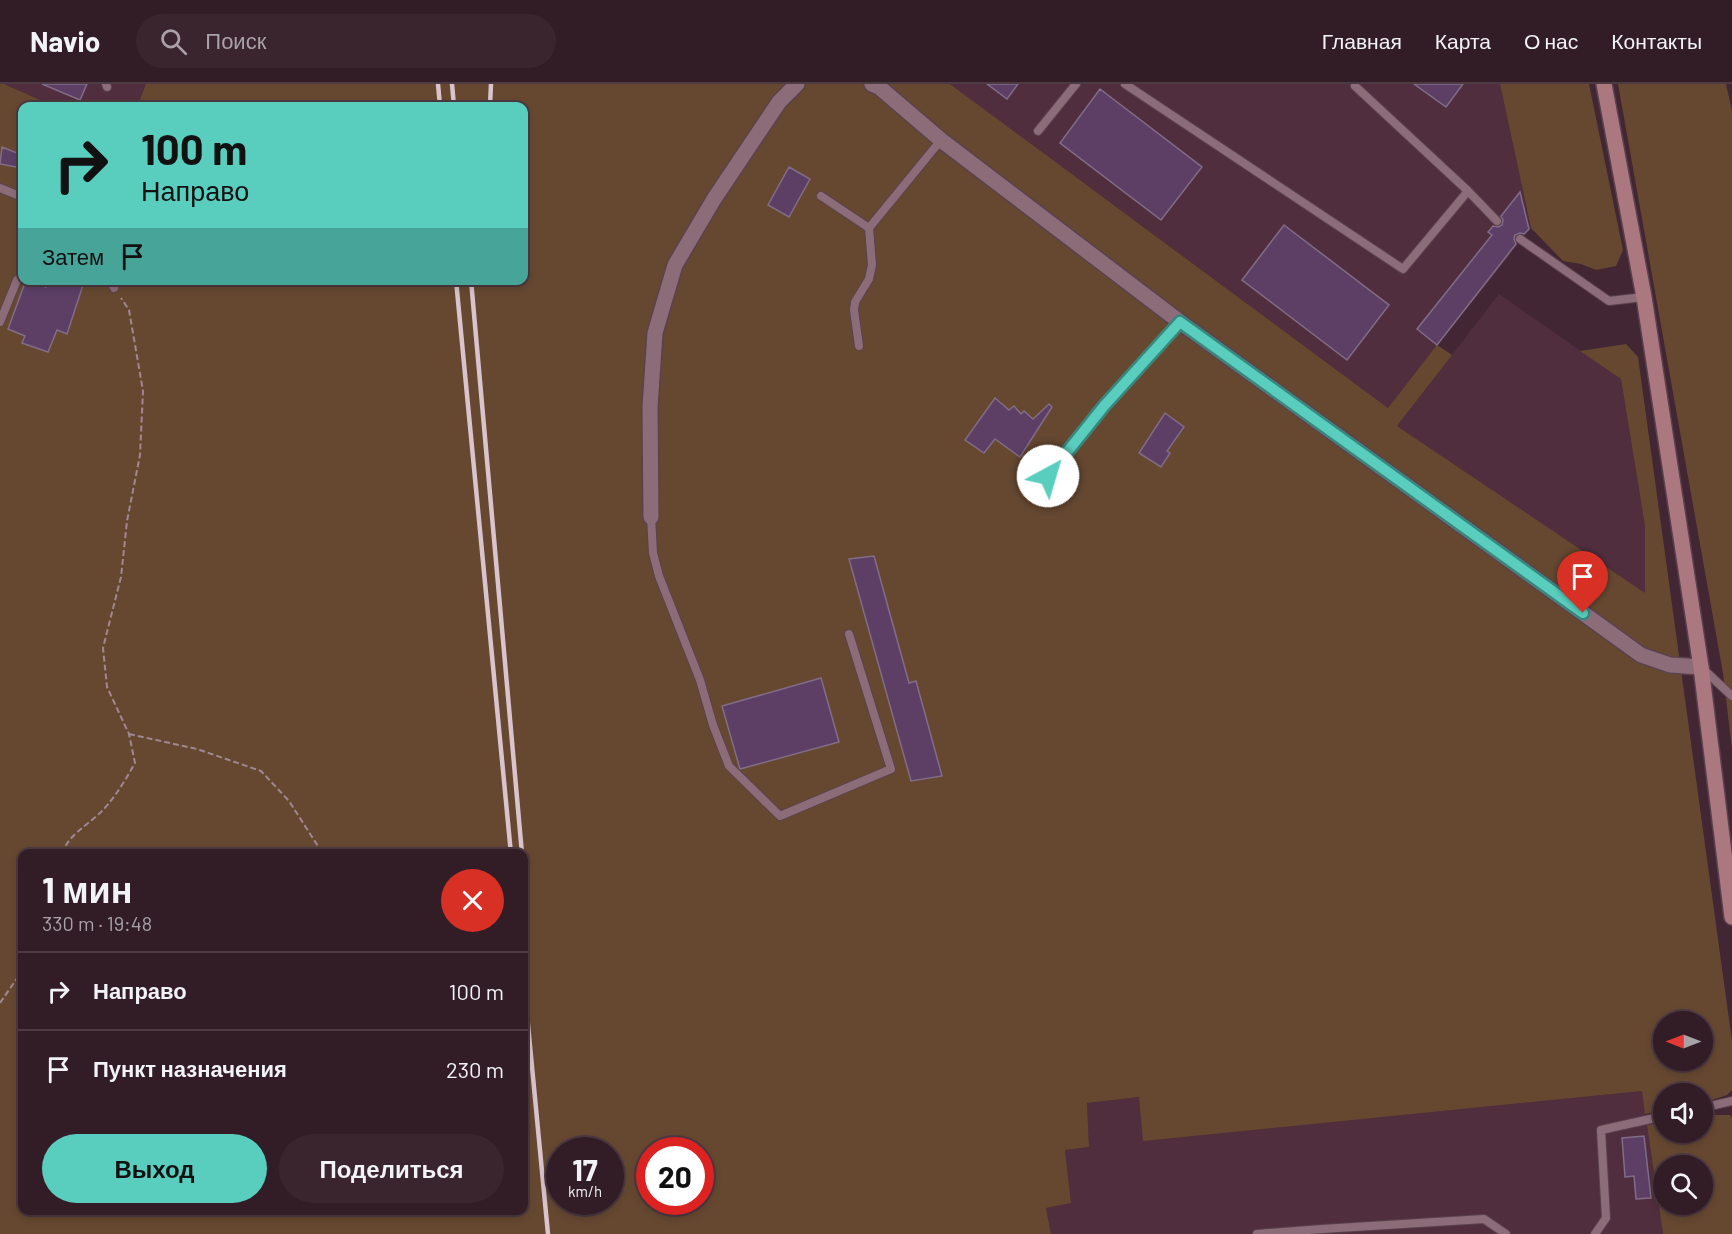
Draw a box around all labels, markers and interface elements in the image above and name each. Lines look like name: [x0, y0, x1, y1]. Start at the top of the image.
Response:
search box: [136, 14, 556, 68]
text: Navio: [30, 24, 100, 58]
icon: search: [157, 25, 190, 58]
text: Поиск: [205, 27, 266, 53]
text: Главная: [1322, 28, 1402, 53]
text: Карта: [1435, 28, 1491, 53]
text: О нас: [1524, 28, 1578, 53]
text: Контакты: [1611, 28, 1702, 53]
text: 100 m: [141, 123, 247, 173]
icon: right: [42, 126, 120, 204]
text: Направо: [141, 174, 249, 206]
icon: arrive: [116, 240, 149, 273]
text: Затем: [42, 243, 104, 269]
position arrow: [1016, 444, 1080, 508]
pin: [1557, 551, 1608, 613]
icon: arrive: [1566, 560, 1599, 593]
text: 1 мин: [42, 867, 132, 910]
button: close: [441, 869, 504, 932]
text: 330 m · 19:48: [42, 911, 152, 935]
icon: right: [42, 975, 75, 1008]
text: Направо: [93, 977, 187, 1003]
text: 100 m: [449, 978, 504, 1004]
north arrow: [1653, 1011, 1713, 1071]
map controls: [1653, 1011, 1713, 1215]
icon: arrive: [42, 1053, 75, 1086]
text: Пункт назначения: [93, 1055, 287, 1081]
text: 230 m: [446, 1056, 504, 1082]
button: sound: [1653, 1083, 1713, 1143]
button: Выход: [42, 1134, 267, 1203]
button: Поделиться: [279, 1134, 504, 1203]
speed limit sign: 20: [636, 1137, 714, 1215]
text: 17: [572, 1151, 598, 1187]
button: search: [1653, 1155, 1713, 1215]
text: km/h: [568, 1182, 602, 1200]

